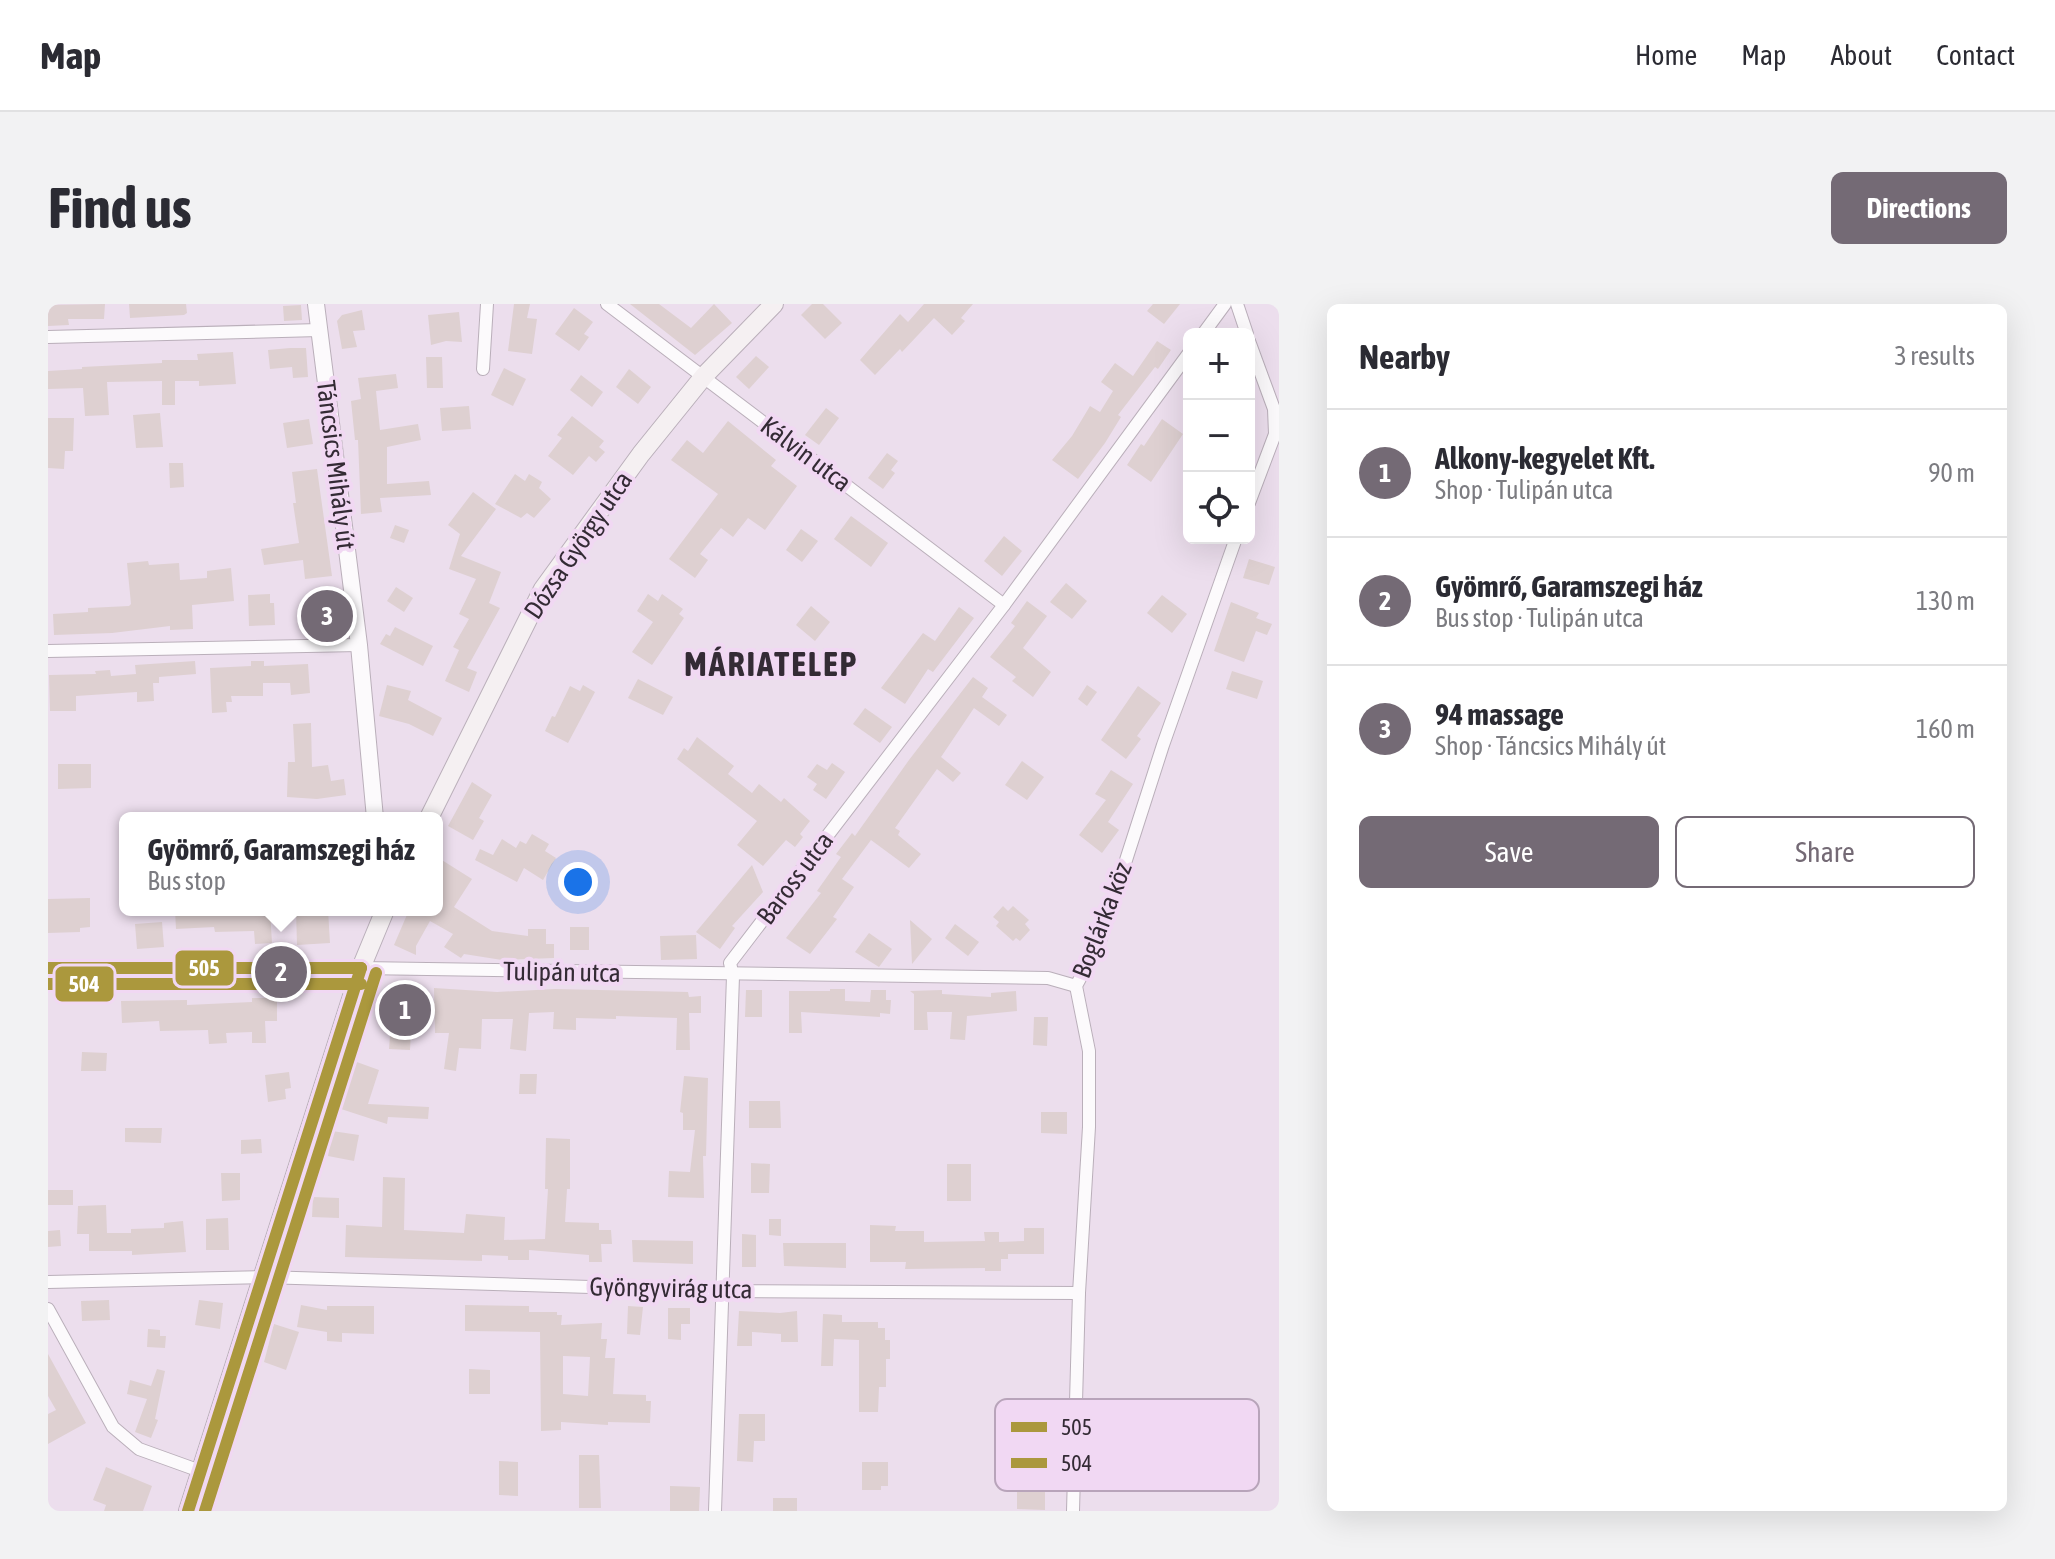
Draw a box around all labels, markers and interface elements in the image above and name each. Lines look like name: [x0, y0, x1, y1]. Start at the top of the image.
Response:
text: Map: [40, 34, 101, 77]
text: Home: [1635, 39, 1697, 71]
text: Map: [1741, 39, 1786, 71]
text: About: [1830, 39, 1892, 71]
text: Contact: [1936, 39, 2015, 71]
button: Directions: [1831, 172, 2007, 244]
text: Find us: [48, 176, 192, 240]
map controls: [1183, 328, 1255, 544]
button: +: [1183, 328, 1255, 400]
text: Nearby: [1359, 337, 1450, 376]
text: 3 results: [1894, 341, 1975, 371]
street label: Táncsics Mihály út: [311, 379, 361, 551]
button: −: [1183, 400, 1255, 472]
street label: Kálvin utca: [755, 410, 857, 498]
text: Alkony-kegyelet Kft.: [1435, 441, 1655, 475]
text: 1: [1379, 458, 1391, 488]
text: 90 m: [1928, 458, 1975, 488]
street label: Dózsa György utca: [518, 466, 638, 624]
button: locate: [1183, 472, 1255, 544]
text: Shop · Tulipán utca: [1435, 475, 1613, 505]
text: Gyömrő, Garamszegi ház: [1435, 569, 1703, 603]
pin: 3: [301, 586, 353, 646]
text: 2: [1379, 586, 1391, 616]
text: 130 m: [1916, 586, 1975, 616]
text: Bus stop · Tulipán utca: [1435, 603, 1644, 633]
district label: MÁRIATELEP: [684, 644, 858, 683]
text: 94 massage: [1435, 697, 1564, 731]
text: 3: [1379, 714, 1391, 744]
text: 160 m: [1916, 714, 1975, 744]
text: Shop · Táncsics Mihály út: [1435, 731, 1666, 761]
popup: [119, 812, 443, 916]
button: Save: [1359, 816, 1659, 888]
button: Share: [1675, 816, 1975, 888]
street label: Baross utca: [751, 826, 839, 930]
text: Gyömrő, Garamszegi ház: [147, 832, 415, 866]
street label: Boglárka köz: [1066, 858, 1138, 982]
your location: [558, 862, 598, 902]
text: Bus stop: [147, 866, 226, 896]
pin: 2: [255, 942, 307, 1002]
line badge: 505: [174, 949, 235, 987]
text: 505: [188, 955, 220, 981]
street label: Tulipán utca: [503, 956, 621, 988]
line badge: 504: [54, 965, 115, 1003]
text: 504: [68, 971, 100, 997]
pin: 1: [379, 980, 431, 1040]
street label: Gyöngyvirág utca: [589, 1272, 753, 1304]
legend: [995, 1399, 1259, 1491]
text: 505: [1061, 1414, 1092, 1440]
text: 504: [1061, 1450, 1092, 1476]

